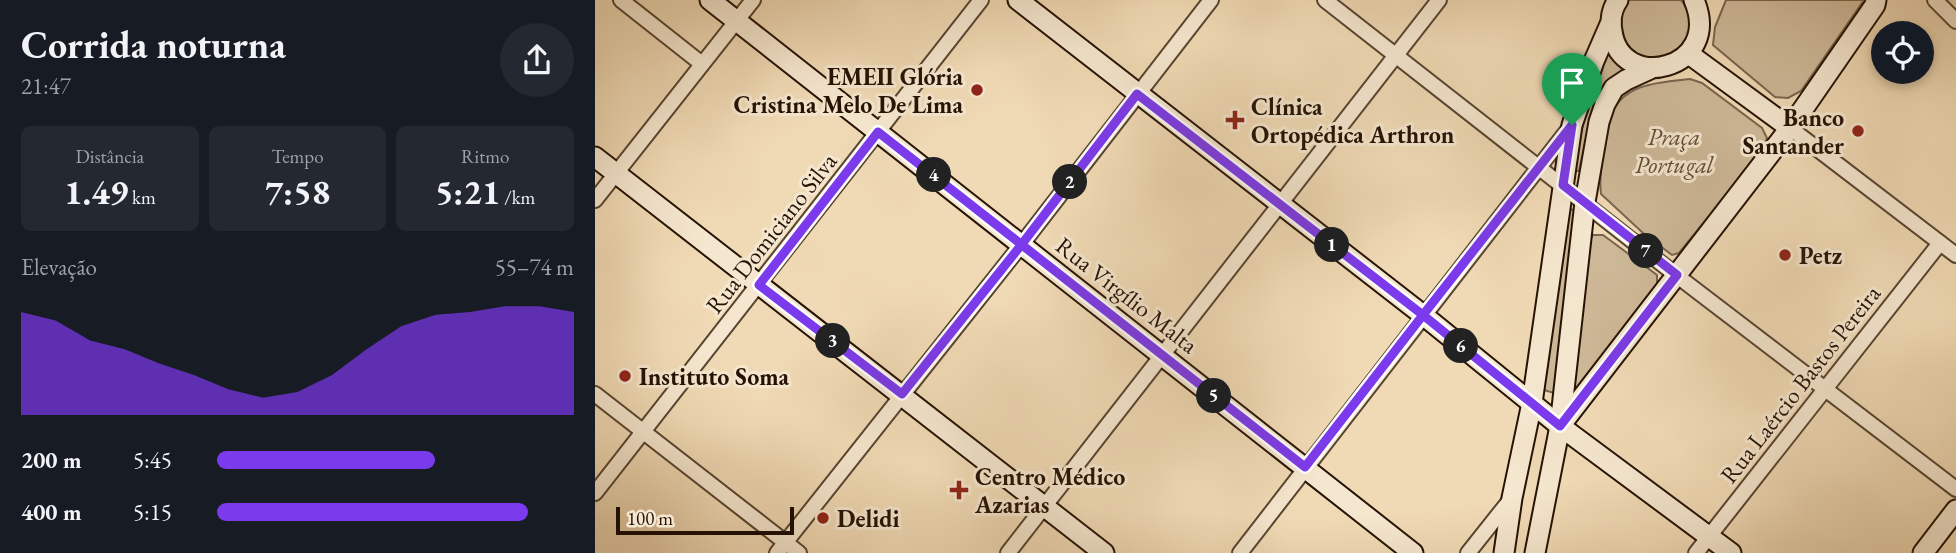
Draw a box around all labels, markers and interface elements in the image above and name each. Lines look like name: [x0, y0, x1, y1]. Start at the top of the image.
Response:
text: Corrida noturna: [21, 20, 286, 69]
map controls: [1871, 21, 1934, 84]
button: locate: [1871, 21, 1934, 84]
button: share: [500, 23, 574, 97]
pin: [1542, 53, 1602, 125]
place label: EMEII Glória Cristina Melo De Lima: [734, 61, 963, 120]
icon: arrive: [1553, 64, 1591, 102]
text: 21:47: [21, 71, 71, 101]
marker: EMEII Glória Cristina Melo De Lima: [969, 82, 985, 98]
place label: Clínica Ortopédica Arthron: [1251, 91, 1455, 150]
place label: Banco Santander: [1743, 102, 1844, 161]
marker: Clínica Ortopédica Arthron: [1225, 110, 1245, 130]
park label: Praça Portugal: [1635, 121, 1714, 180]
marker: Banco Santander: [1850, 123, 1866, 139]
text: Distância: [75, 144, 144, 169]
text: Tempo: [271, 144, 324, 169]
text: Ritmo: [461, 144, 509, 169]
street label: Rua Domiciano Silva: [699, 146, 844, 320]
pin: 4: [917, 158, 951, 192]
text: 4: [928, 162, 939, 187]
pin: 2: [1053, 164, 1087, 200]
text: 1.49: [64, 169, 128, 214]
text: 7:58: [265, 169, 330, 214]
text: 5:21: [435, 169, 500, 214]
text: 2: [1064, 169, 1075, 194]
text: km: [128, 185, 156, 210]
text: /km: [500, 185, 535, 210]
pin: 1: [1315, 228, 1349, 262]
street label: Rua Virgílio Malta: [1050, 230, 1205, 360]
text: 1: [1326, 232, 1337, 257]
pin: 7: [1629, 233, 1663, 268]
text: 7: [1640, 238, 1651, 263]
place label: Petz: [1799, 240, 1843, 271]
marker: Petz: [1777, 247, 1793, 263]
text: Elevação: [21, 252, 97, 282]
text: 55–74 m: [495, 252, 574, 282]
street label: Rua Laércio Bastos Pereira: [1713, 278, 1887, 489]
pin: 3: [815, 324, 851, 358]
text: 3: [827, 328, 838, 353]
pin: 6: [1443, 328, 1479, 364]
text: 6: [1455, 333, 1466, 358]
place label: Instituto Soma: [639, 361, 790, 392]
marker: Instituto Soma: [617, 368, 633, 384]
pin: 5: [1197, 378, 1231, 414]
text: 5: [1208, 383, 1219, 408]
text: 200 m: [21, 445, 82, 475]
text: 5:45: [133, 445, 172, 475]
place label: Centro Médico Azarias: [974, 461, 1125, 520]
marker: Centro Médico Azarias: [949, 480, 969, 500]
text: 400 m: [21, 497, 82, 527]
text: 5:15: [133, 497, 172, 527]
place label: Delidi: [837, 503, 900, 534]
scale bar: [616, 504, 795, 536]
text: 100 m: [627, 506, 673, 531]
marker: Delidi: [815, 510, 831, 526]

